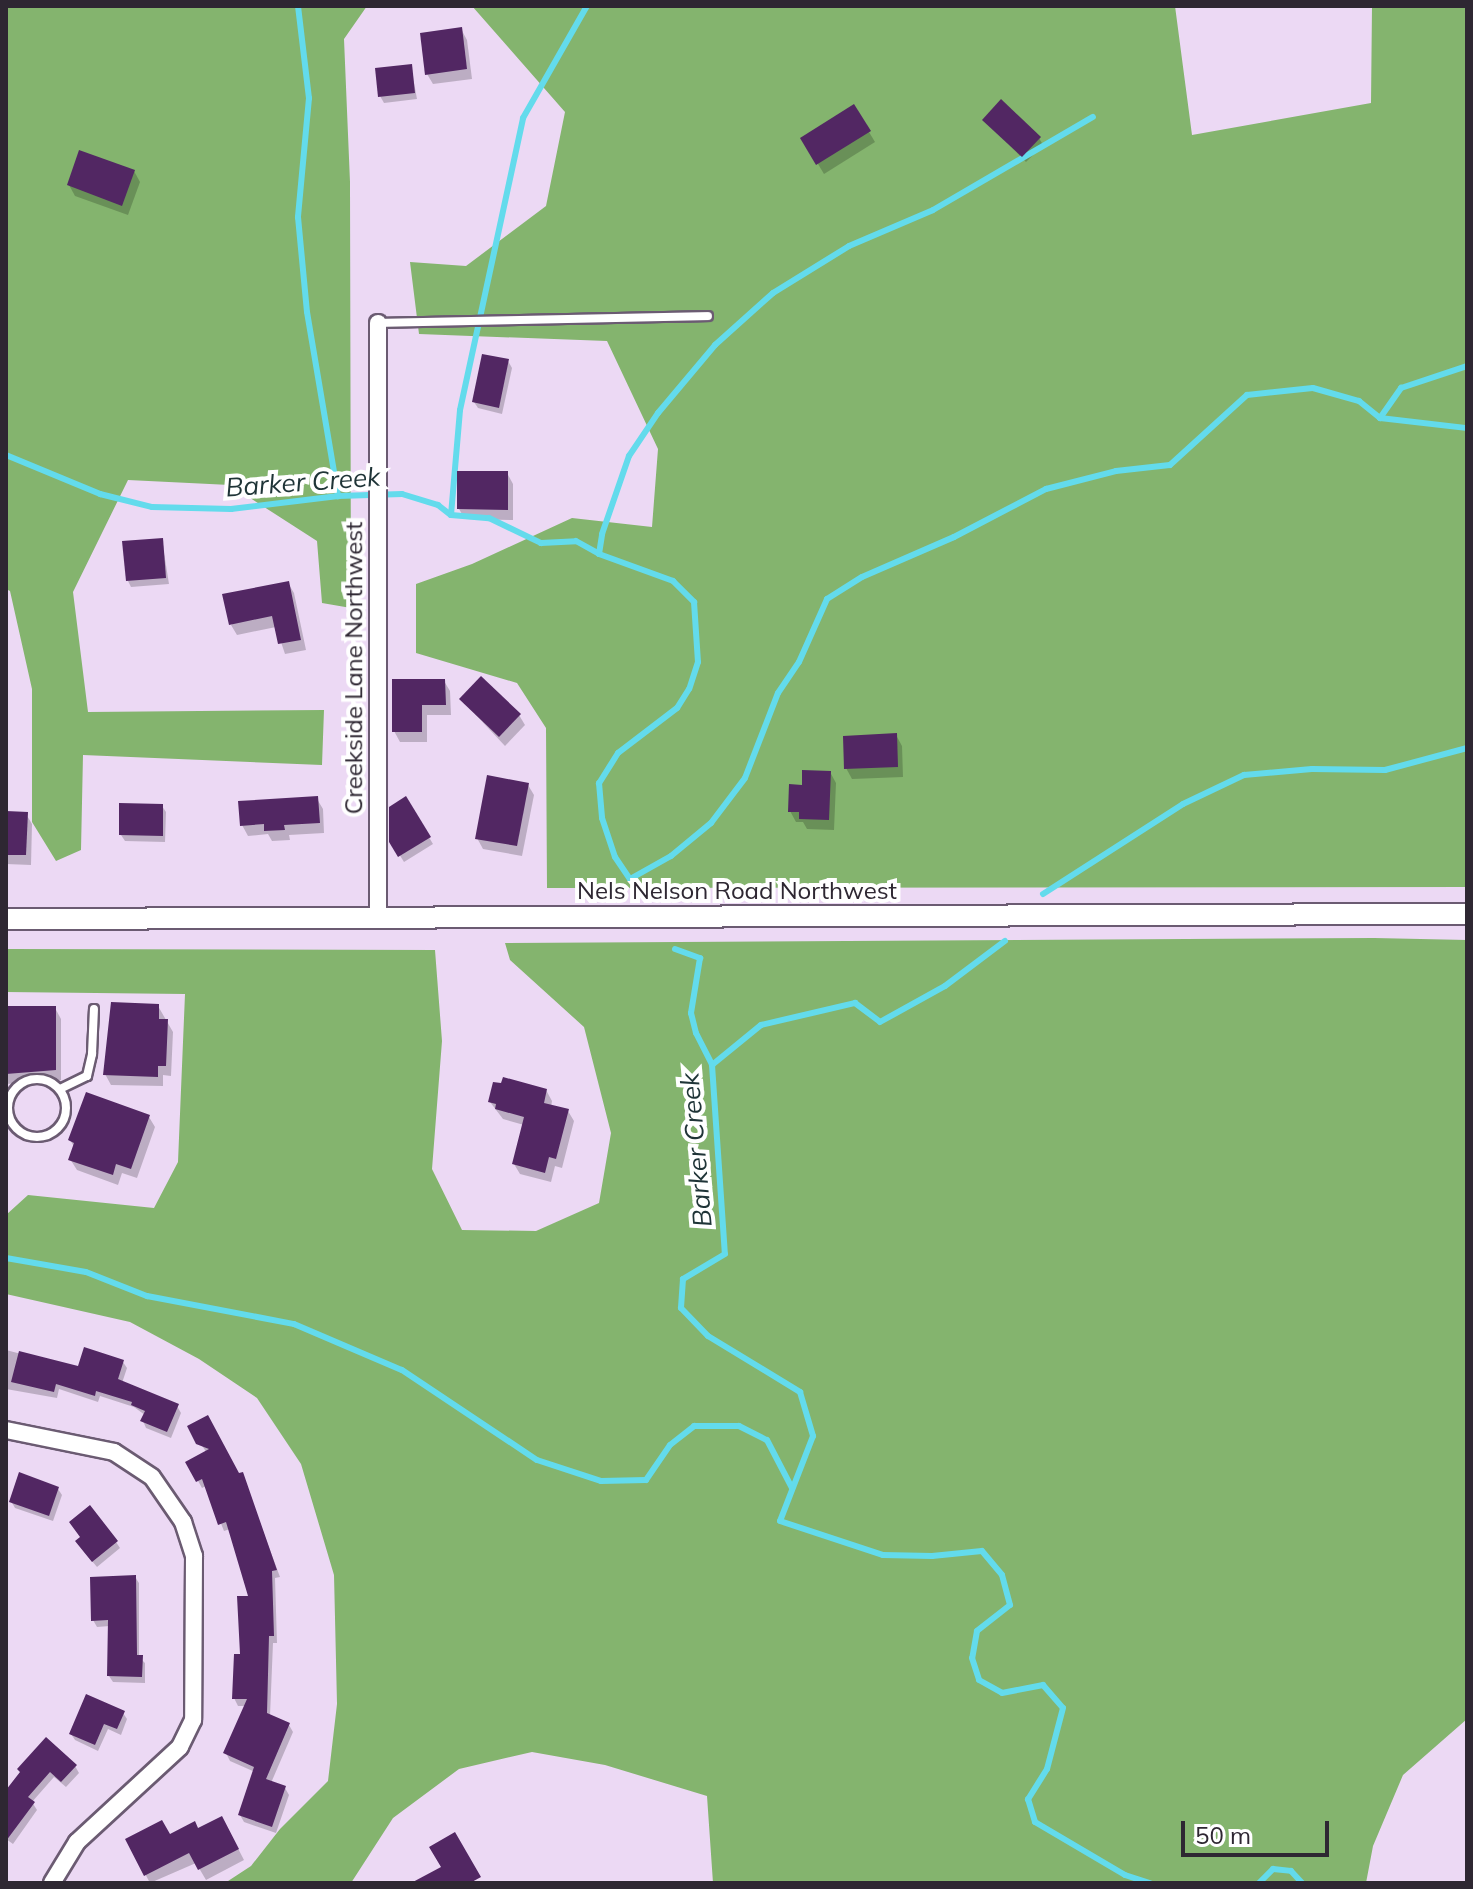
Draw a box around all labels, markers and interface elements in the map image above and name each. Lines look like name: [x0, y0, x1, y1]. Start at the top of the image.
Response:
water label: Barker Creek: [225, 461, 381, 503]
street label: Creekside Lane Northwest: [340, 522, 368, 814]
street label: Nels Nelson Road Northwest: [577, 877, 897, 905]
water label: Barker Creek: [674, 1071, 718, 1229]
scale bar: [1185, 1805, 1333, 1855]
text: 50 m: [1195, 1820, 1251, 1850]

